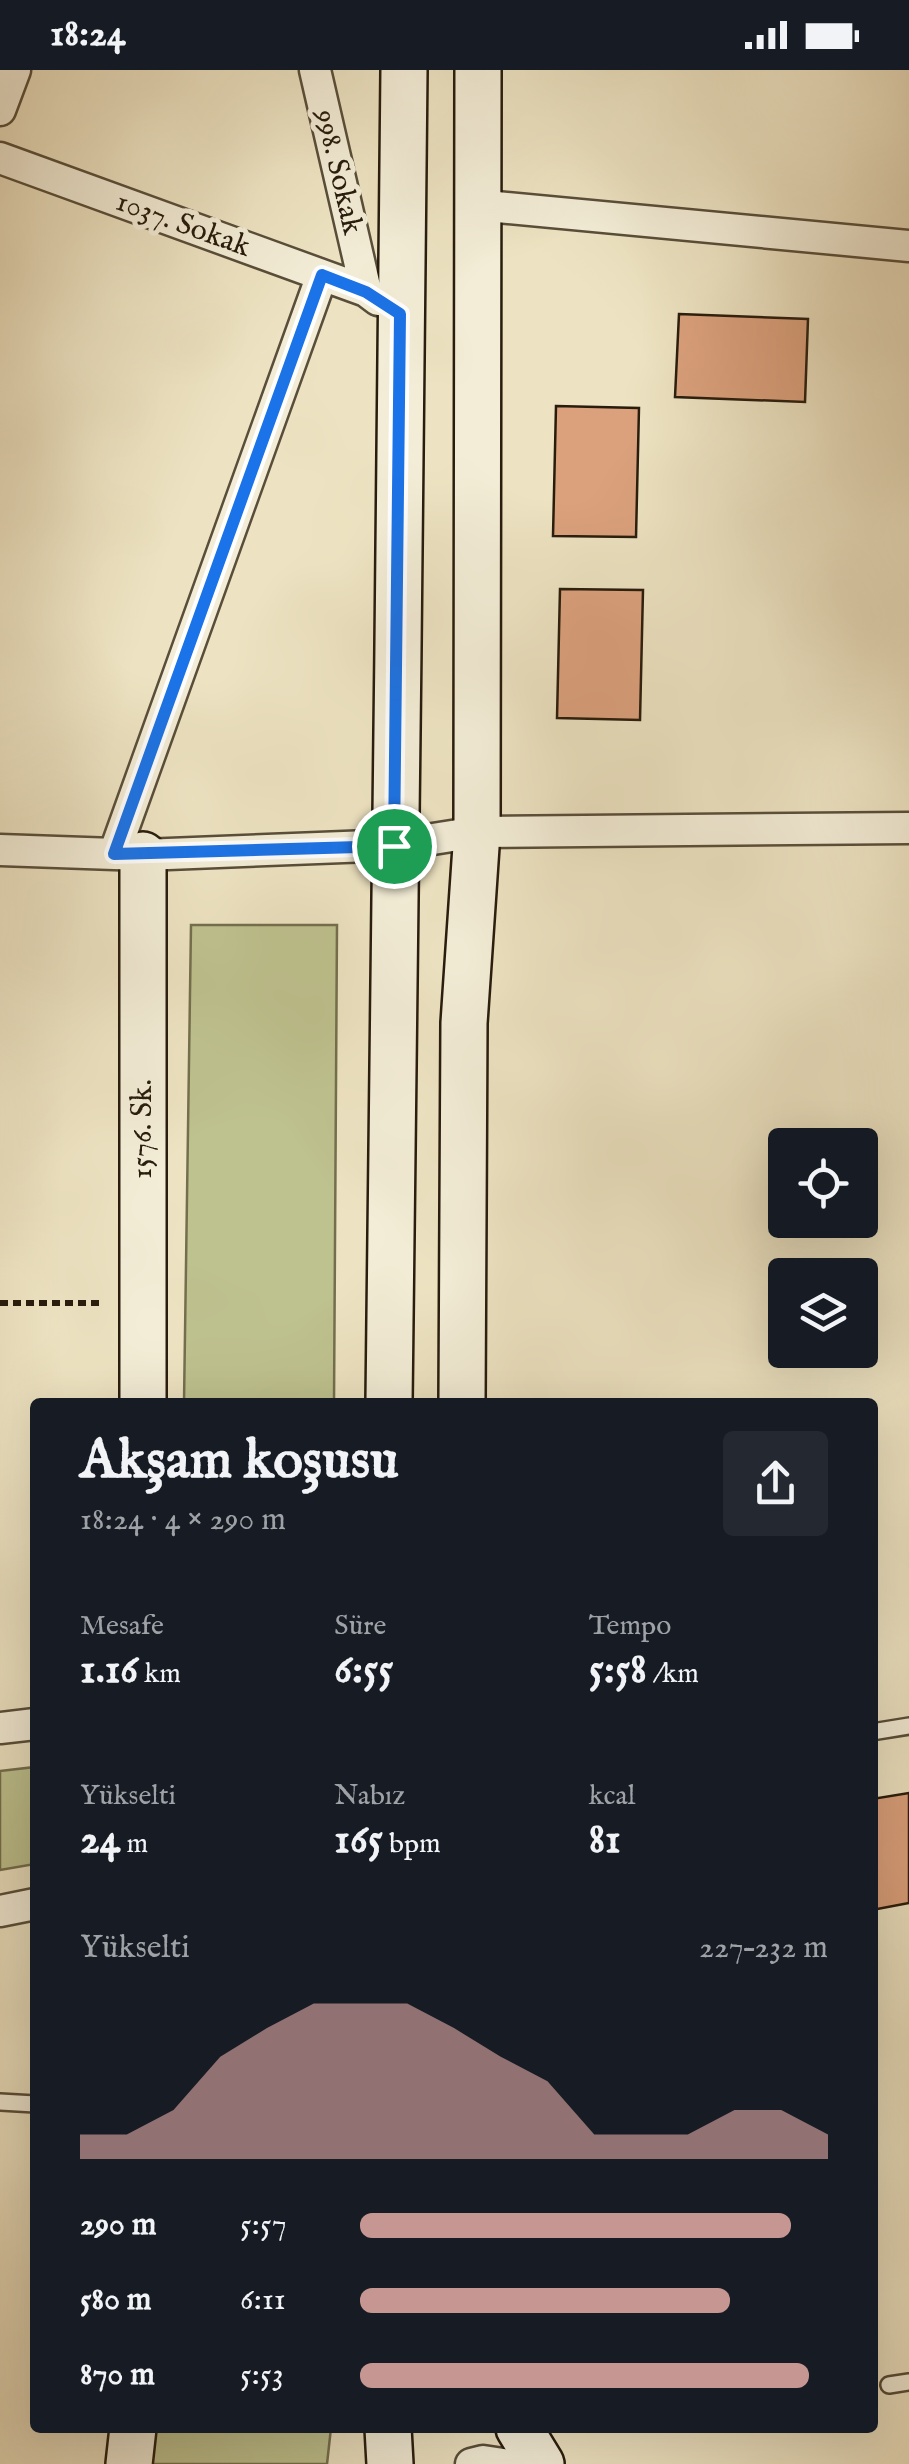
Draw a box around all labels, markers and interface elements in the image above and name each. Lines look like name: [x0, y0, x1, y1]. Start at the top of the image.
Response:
text: 18:24: [50, 11, 126, 59]
street label: 998. Sokak: [305, 105, 371, 239]
street label: 1037. Sokak: [110, 183, 256, 267]
pin: [352, 804, 437, 889]
icon: arrive: [367, 819, 422, 874]
street label: 1576. Sk.: [124, 1079, 162, 1179]
map controls: [768, 1128, 878, 1368]
button: locate: [768, 1128, 878, 1238]
button: layers: [768, 1258, 878, 1368]
text: Akşam koşusu: [80, 1427, 399, 1497]
button: share: [723, 1431, 828, 1536]
text: 18:24 · 4 × 290 m: [80, 1500, 286, 1541]
text: Mesafe: [80, 1609, 164, 1644]
text: Süre: [334, 1609, 386, 1644]
text: Tempo: [589, 1609, 671, 1644]
text: 1.16: [80, 1644, 138, 1697]
text: 6:55: [334, 1644, 394, 1697]
text: 5:58: [589, 1644, 647, 1697]
text: km: [138, 1657, 181, 1692]
text: /km: [647, 1657, 699, 1692]
text: Yükselti: [80, 1779, 176, 1814]
text: Nabız: [334, 1779, 405, 1814]
text: kcal: [589, 1779, 635, 1814]
text: 24: [80, 1814, 120, 1867]
text: 165: [334, 1814, 383, 1867]
text: 81: [589, 1814, 621, 1867]
text: m: [120, 1827, 148, 1862]
text: bpm: [383, 1827, 441, 1862]
text: Yükselti: [80, 1928, 190, 1969]
text: 227–232 m: [699, 1928, 828, 1969]
text: 290 m: [80, 2205, 156, 2246]
text: 5:57: [240, 2205, 287, 2246]
text: 580 m: [80, 2280, 152, 2321]
text: 6:11: [240, 2280, 286, 2321]
text: 870 m: [80, 2355, 155, 2396]
text: 5:53: [240, 2355, 284, 2396]

